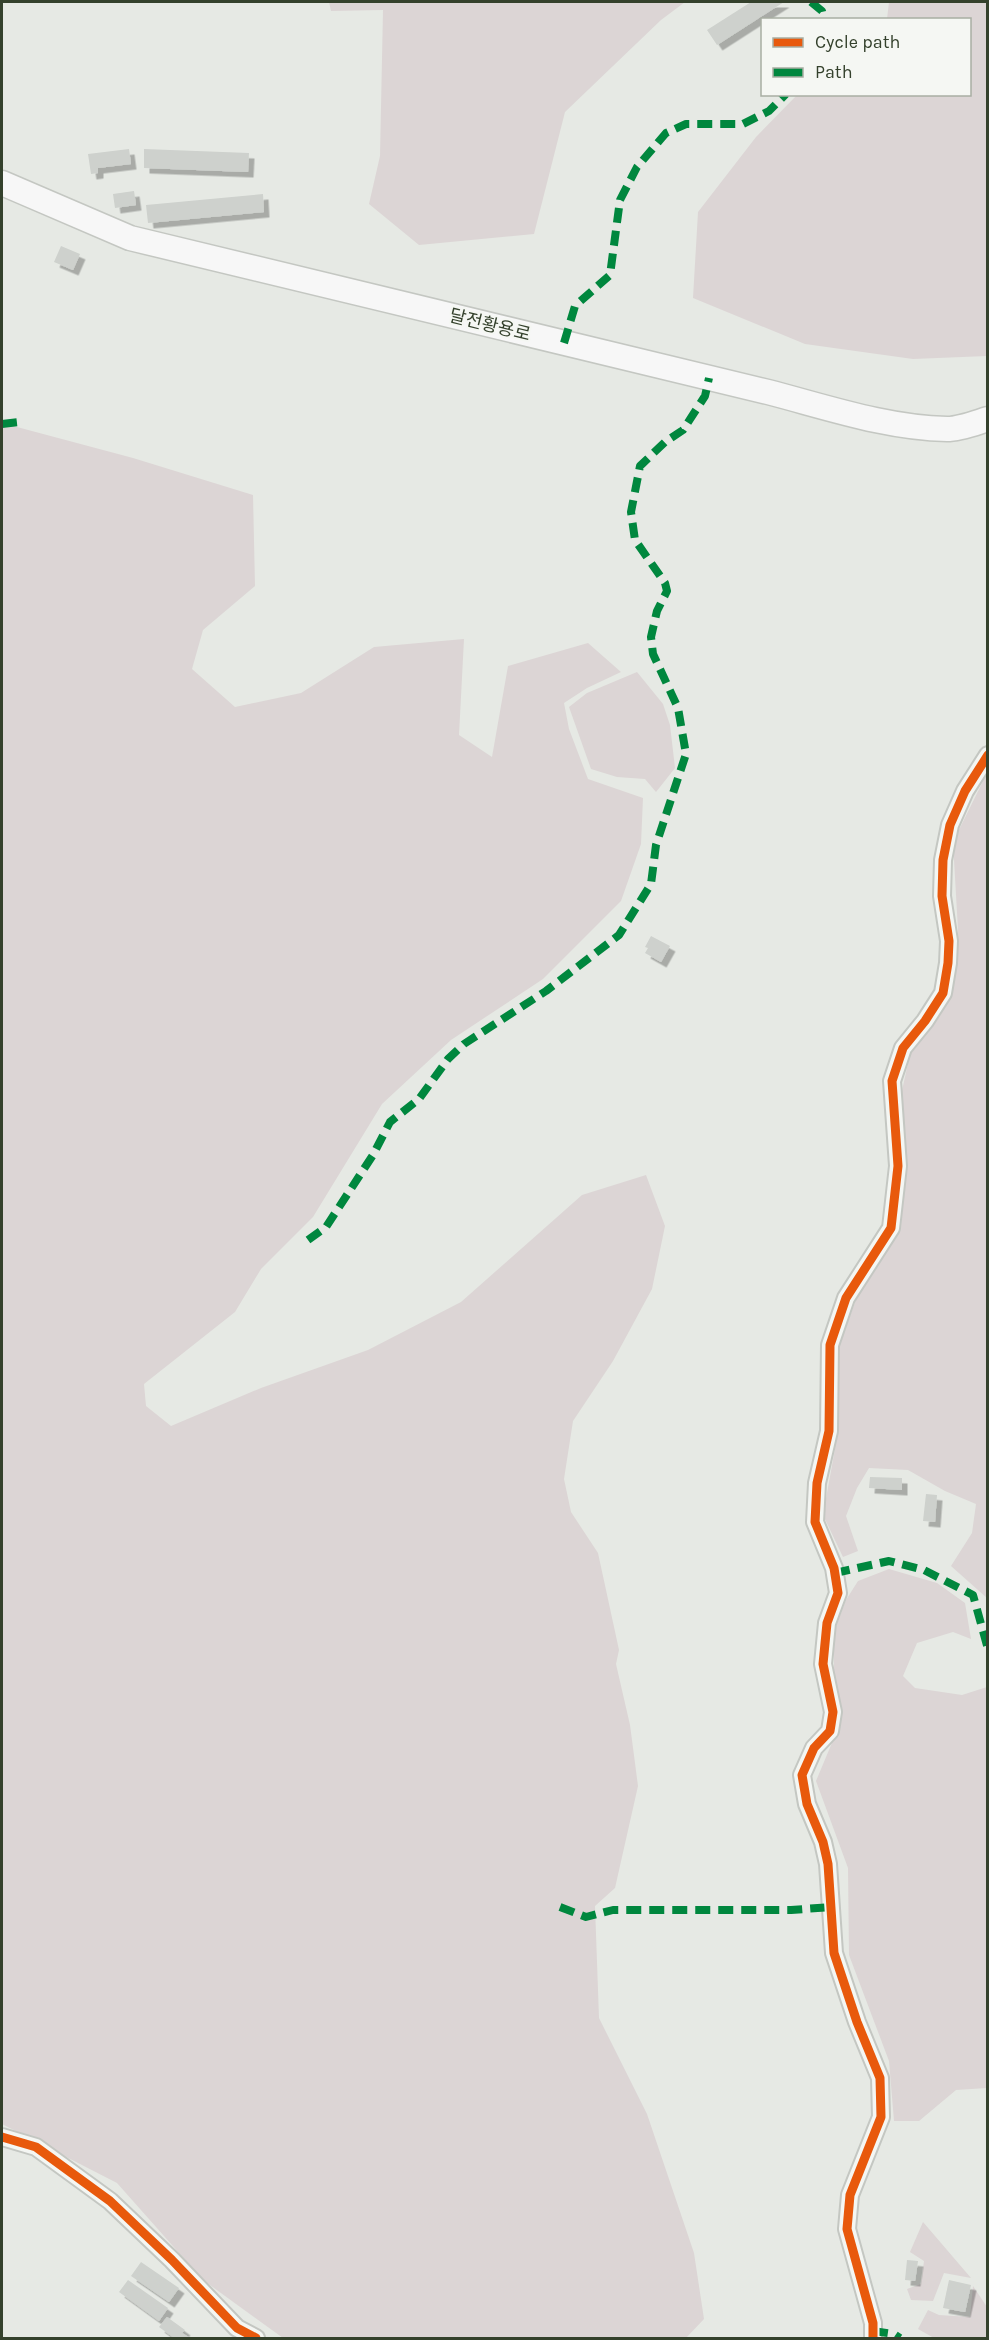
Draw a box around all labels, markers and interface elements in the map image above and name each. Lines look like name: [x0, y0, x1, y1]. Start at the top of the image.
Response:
legend: [761, 18, 971, 96]
text: Cycle path: [815, 31, 900, 53]
text: Path: [815, 61, 853, 83]
street label: 달전황용로: [447, 304, 533, 346]

